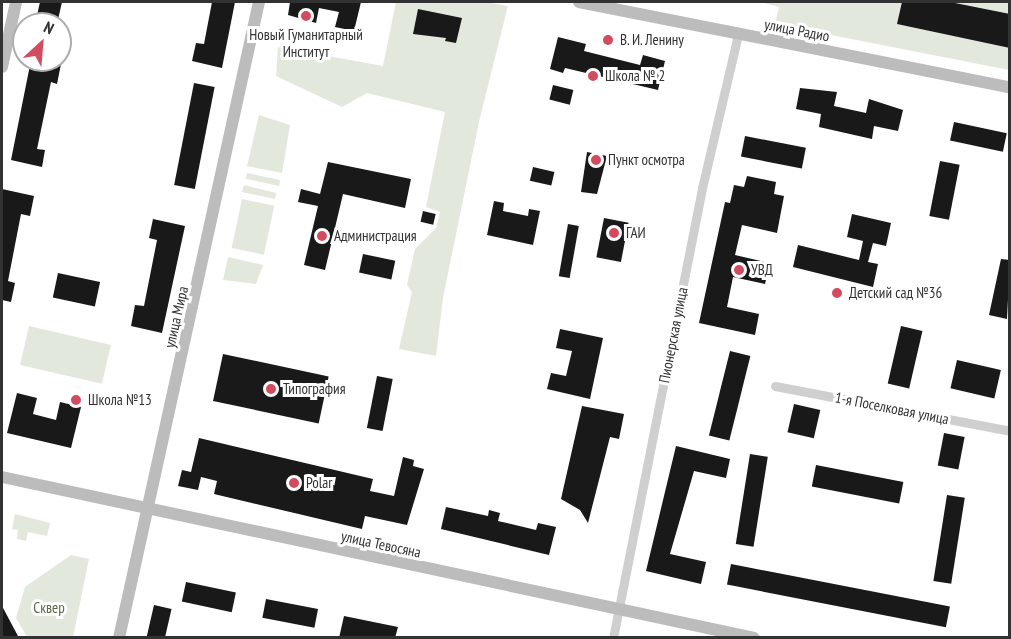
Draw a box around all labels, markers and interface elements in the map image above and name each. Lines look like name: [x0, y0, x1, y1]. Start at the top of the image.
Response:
marker: Новый Гуманитарный Институт: [299, 9, 313, 23]
north arrow: [12, 12, 72, 72]
street label: улица Радио: [763, 15, 831, 45]
text: N: [41, 17, 57, 38]
place label: Новый Гуманитарный Институт: [249, 25, 363, 60]
place label: В. И. Ленину: [620, 31, 686, 49]
marker: В. И. Ленину: [601, 33, 615, 47]
place label: Школа № 2: [605, 67, 665, 85]
marker: Школа № 2: [586, 69, 600, 83]
place label: Пункт осмотра: [608, 151, 685, 169]
marker: Пункт осмотра: [589, 153, 603, 167]
place label: ГАИ: [626, 224, 646, 242]
marker: ГАИ: [607, 226, 621, 240]
place label: Администрация: [334, 227, 417, 245]
marker: Администрация: [315, 229, 329, 243]
place label: УВД: [751, 261, 773, 279]
marker: УВД: [732, 263, 746, 277]
street label: улица Мира: [160, 284, 192, 350]
place label: Детский сад №36: [849, 284, 942, 302]
street label: Пионерская улица: [655, 286, 691, 384]
marker: Детский сад №36: [830, 286, 844, 300]
place label: Типография: [283, 380, 345, 398]
marker: Типография: [264, 382, 278, 396]
street label: 1-я Поселковая улица: [834, 388, 950, 428]
place label: Школа №13: [88, 391, 152, 409]
marker: Школа №13: [69, 393, 83, 407]
place label: Polar: [306, 474, 332, 492]
marker: Polar: [287, 476, 301, 490]
street label: улица Тевосяна: [339, 527, 423, 561]
park label: Сквер: [33, 599, 65, 617]

